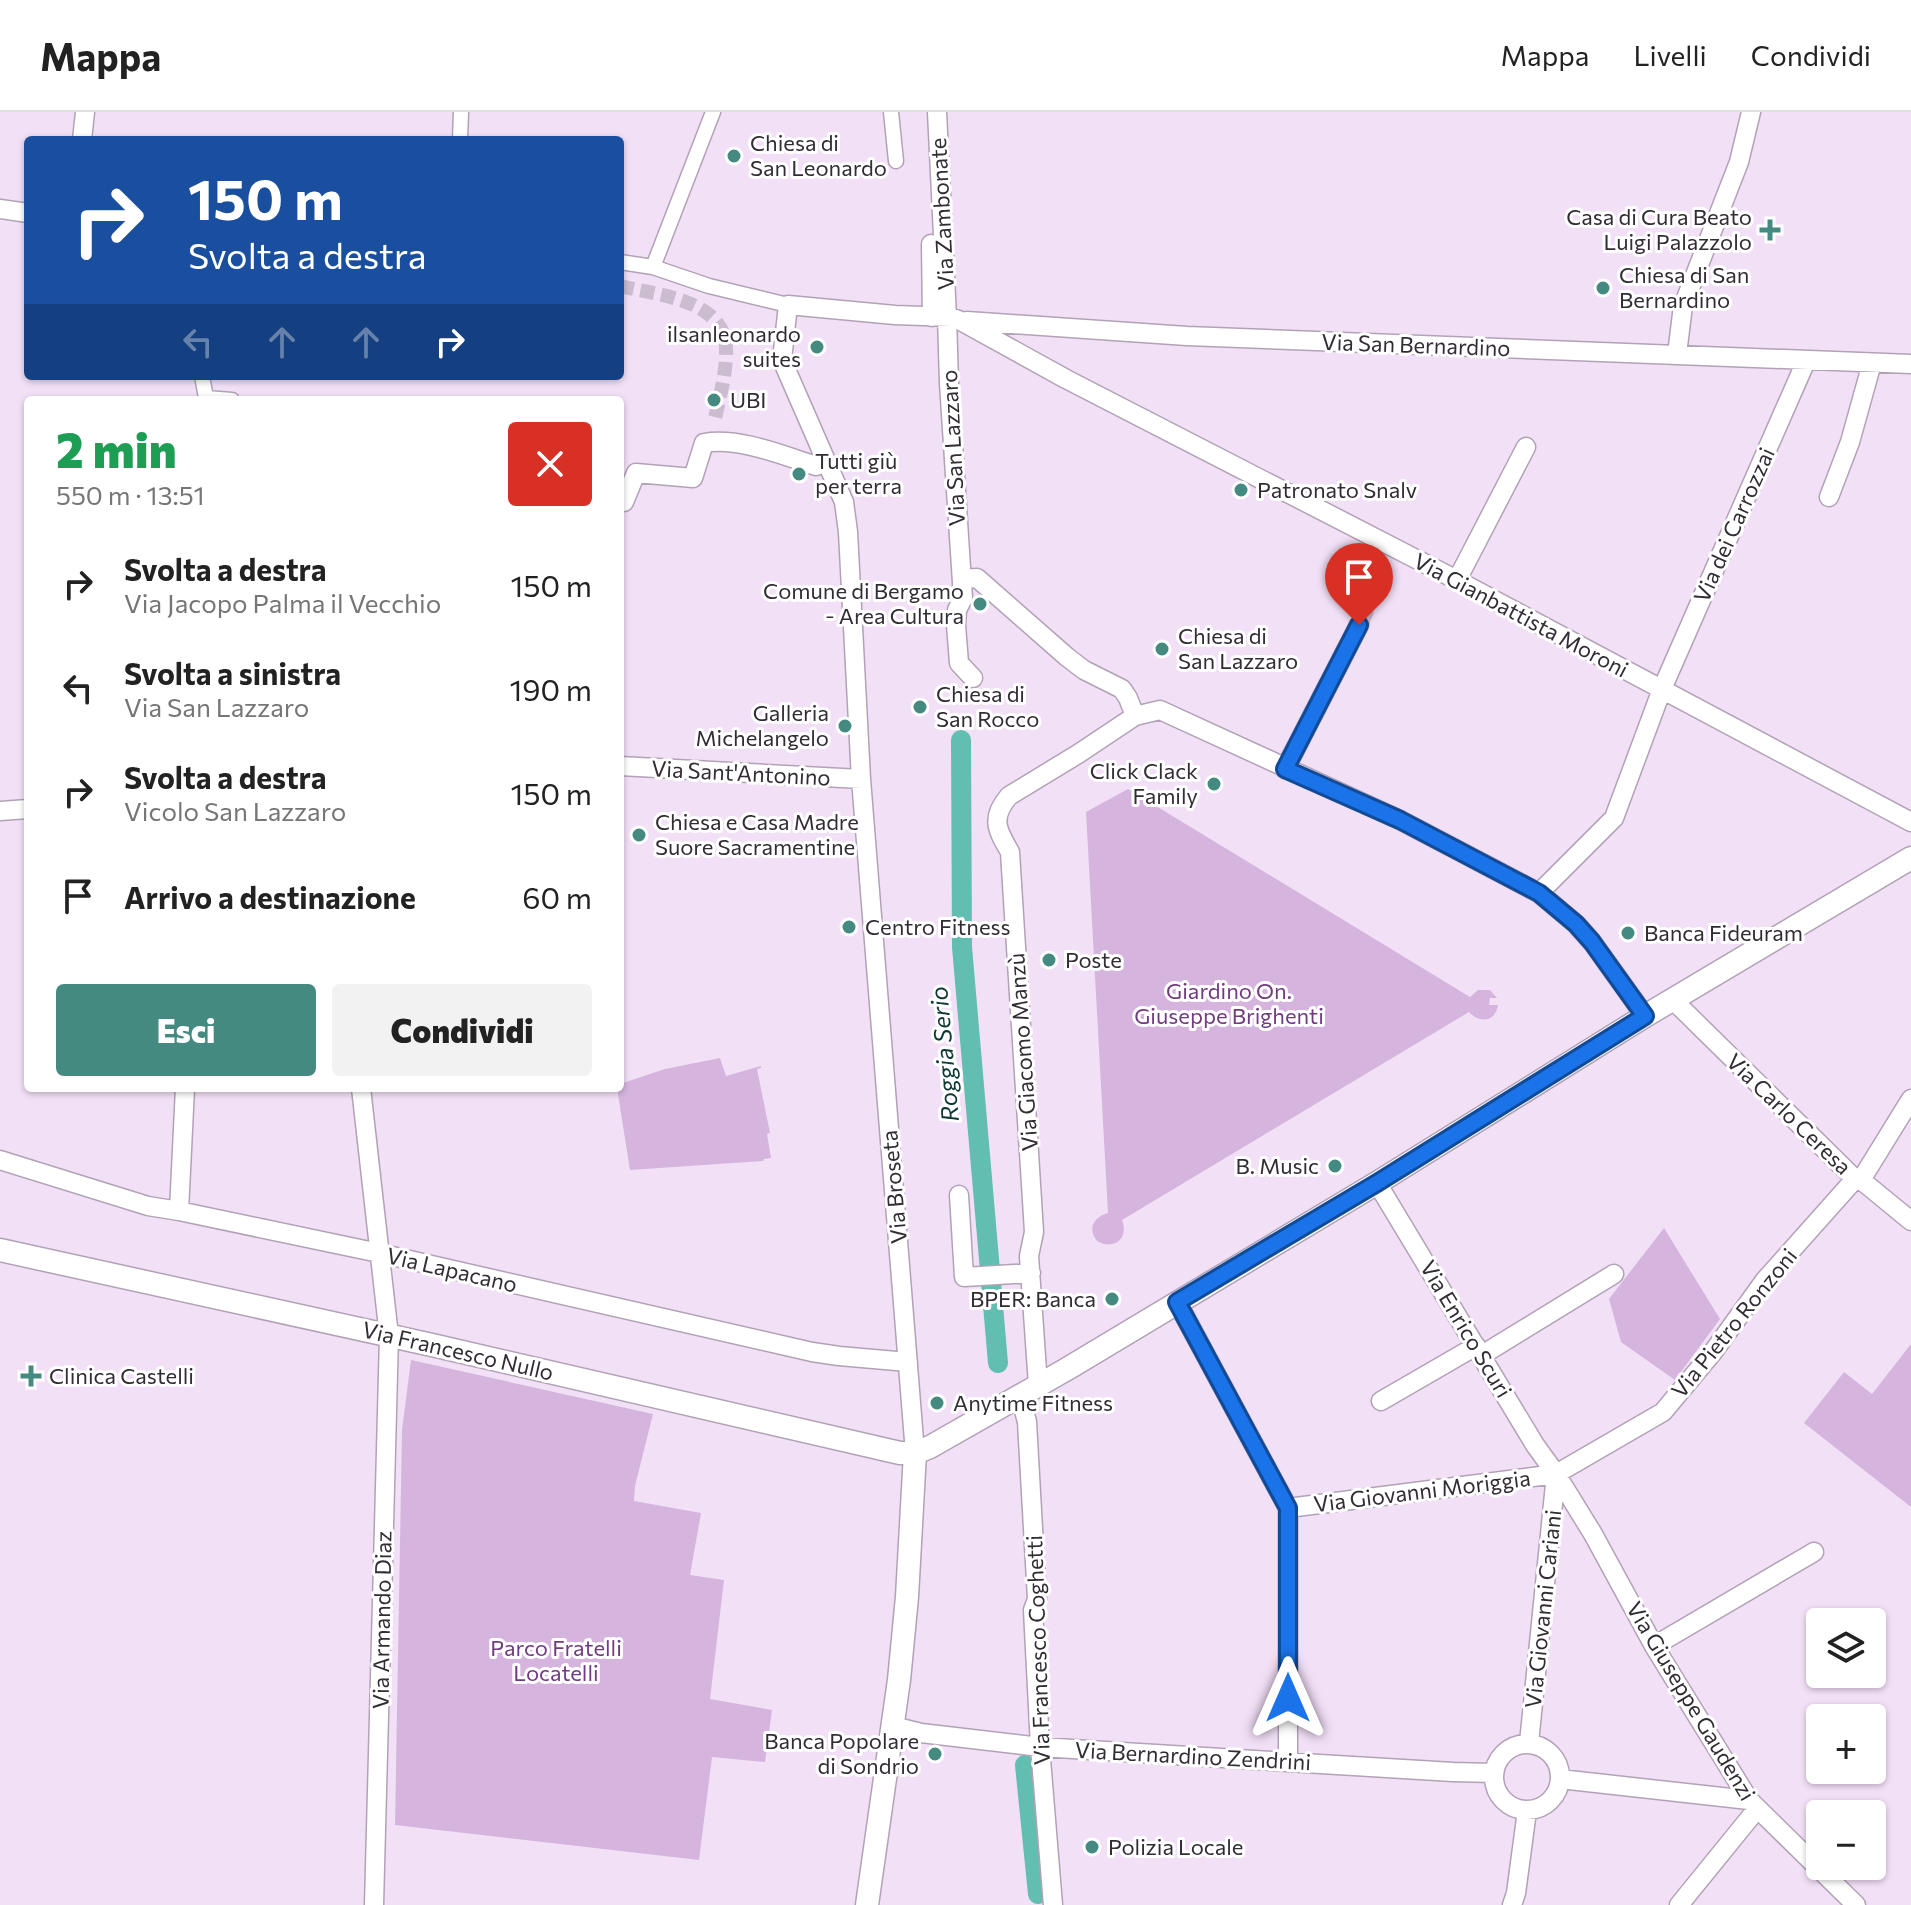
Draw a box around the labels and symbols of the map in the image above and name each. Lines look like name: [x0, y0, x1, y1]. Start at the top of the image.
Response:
place label: Chiesa di San Leonardo: [750, 129, 887, 181]
street label: Via Zambonate: [924, 137, 959, 291]
marker: Chiesa di San Leonardo: [725, 147, 743, 165]
place label: Casa di Cura Beato Luigi Palazzolo: [1566, 203, 1752, 255]
marker: Casa di Cura Beato Luigi Palazzolo: [1759, 219, 1781, 241]
place label: Chiesa di San Bernardino: [1619, 261, 1749, 313]
marker: Chiesa di San Bernardino: [1594, 279, 1612, 297]
place label: ilsanleonardo suites: [667, 320, 801, 372]
street label: Via San Bernardino: [1321, 328, 1511, 361]
marker: ilsanleonardo suites: [808, 338, 826, 356]
street label: Via San Lazzaro: [935, 369, 970, 527]
place label: UBI: [730, 386, 766, 413]
marker: UBI: [705, 391, 723, 409]
street label: Via dei Carrozzai: [1687, 443, 1780, 606]
place label: Tutti giù per terra: [815, 447, 902, 499]
marker: Tutti giù per terra: [790, 465, 808, 483]
place label: Patronato Snalv: [1257, 476, 1417, 503]
marker: Patronato Snalv: [1232, 481, 1250, 499]
pin: [1325, 543, 1393, 625]
street label: Via Gianbattista Moroni: [1409, 546, 1633, 683]
place label: Comune di Bergamo - Area Cultura: [763, 577, 964, 629]
marker: Comune di Bergamo - Area Cultura: [971, 595, 989, 613]
place label: Chiesa di San Lazzaro: [1178, 622, 1298, 674]
marker: Chiesa di San Lazzaro: [1153, 640, 1171, 658]
place label: Chiesa di San Rocco: [936, 680, 1039, 732]
marker: Chiesa di San Rocco: [911, 698, 929, 716]
place label: Galleria Michelangelo: [695, 699, 829, 751]
marker: Galleria Michelangelo: [836, 717, 854, 735]
street label: Via Sant'Antonino: [651, 754, 831, 791]
place label: Click Clack Family: [1090, 757, 1198, 809]
marker: Click Clack Family: [1205, 775, 1223, 793]
place label: Chiesa e Casa Madre Suore Sacramentine: [655, 808, 859, 860]
marker: Chiesa e Casa Madre Suore Sacramentine: [630, 826, 648, 844]
place label: Centro Fitness: [865, 913, 1011, 940]
marker: Centro Fitness: [840, 918, 858, 936]
place label: Banca Fideuram: [1644, 919, 1803, 946]
marker: Banca Fideuram: [1619, 924, 1637, 942]
place label: Poste: [1065, 946, 1122, 973]
marker: Poste: [1040, 951, 1058, 969]
street label: Via Giacomo Manzù: [1002, 952, 1043, 1152]
park label: Giardino On. Giuseppe Brighenti: [1134, 977, 1324, 1029]
water label: Roggia Serio: [923, 985, 964, 1123]
street label: Via Carlo Ceresa: [1721, 1047, 1857, 1180]
street label: Via Broseta: [875, 1129, 912, 1245]
place label: B. Music: [1236, 1152, 1319, 1179]
marker: B. Music: [1326, 1157, 1344, 1175]
street label: Via Lapacano: [384, 1241, 520, 1298]
street label: Via Pietro Ronzoni: [1665, 1243, 1802, 1403]
street label: Via Enrico Scuri: [1415, 1255, 1518, 1402]
place label: BPER: Banca: [970, 1285, 1096, 1312]
marker: BPER: Banca: [1103, 1290, 1121, 1308]
street label: Via Francesco Nullo: [360, 1315, 556, 1386]
place label: Clinica Castelli: [49, 1362, 194, 1389]
marker: Clinica Castelli: [20, 1365, 42, 1387]
place label: Anytime Fitness: [953, 1389, 1113, 1416]
marker: Anytime Fitness: [928, 1394, 946, 1412]
street label: Via Giovanni Moriggia: [1312, 1464, 1532, 1517]
street label: Via Giovanni Cariani: [1519, 1508, 1566, 1710]
street label: Via Armando Diaz: [366, 1531, 397, 1709]
street label: Via Francesco Coghetti: [1020, 1535, 1055, 1765]
street label: Via Giuseppe Gaudenzi: [1621, 1596, 1762, 1805]
park label: Parco Fratelli Locatelli: [490, 1634, 622, 1686]
position arrow: [1246, 1656, 1330, 1740]
place label: Banca Popolare di Sondrio: [764, 1727, 919, 1779]
street label: Via Bernardino Zendrini: [1074, 1736, 1312, 1775]
marker: Banca Popolare di Sondrio: [926, 1745, 944, 1763]
place label: Polizia Locale: [1108, 1833, 1243, 1860]
marker: Polizia Locale: [1083, 1838, 1101, 1856]

